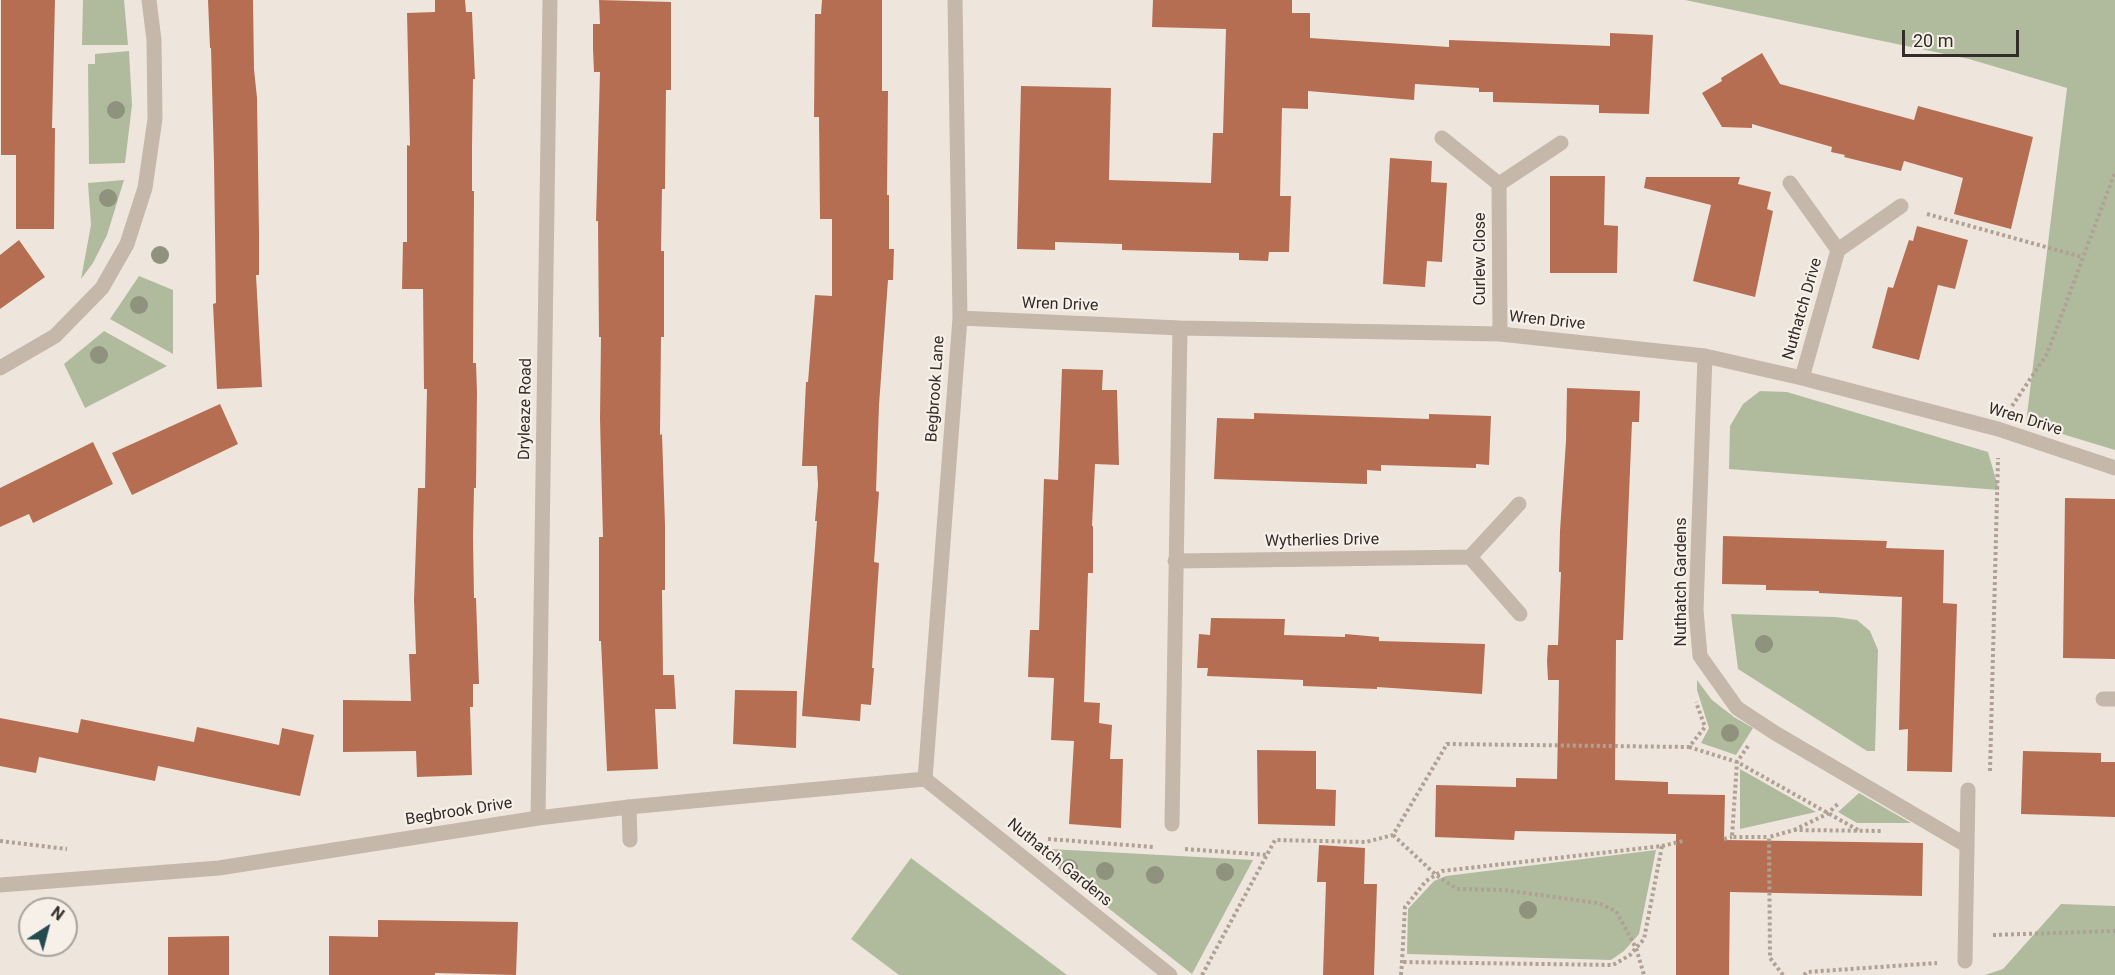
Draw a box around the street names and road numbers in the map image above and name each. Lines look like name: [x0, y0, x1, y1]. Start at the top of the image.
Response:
street label: Curlew Close: [1471, 212, 1491, 306]
street label: Nuthatch Drive: [1779, 256, 1827, 362]
street label: Wren Drive: [1021, 294, 1099, 316]
street label: Wren Drive: [1508, 307, 1586, 335]
street label: Begbrook Lane: [923, 335, 949, 443]
street label: Dryleaze Road: [516, 358, 536, 460]
street label: Wren Drive: [1986, 400, 2064, 440]
street label: Nuthatch Gardens: [1672, 518, 1692, 646]
street label: Wytherlies Drive: [1265, 530, 1379, 552]
street label: Begbrook Drive: [404, 794, 514, 830]
street label: Nuthatch Gardens: [1003, 815, 1115, 911]

